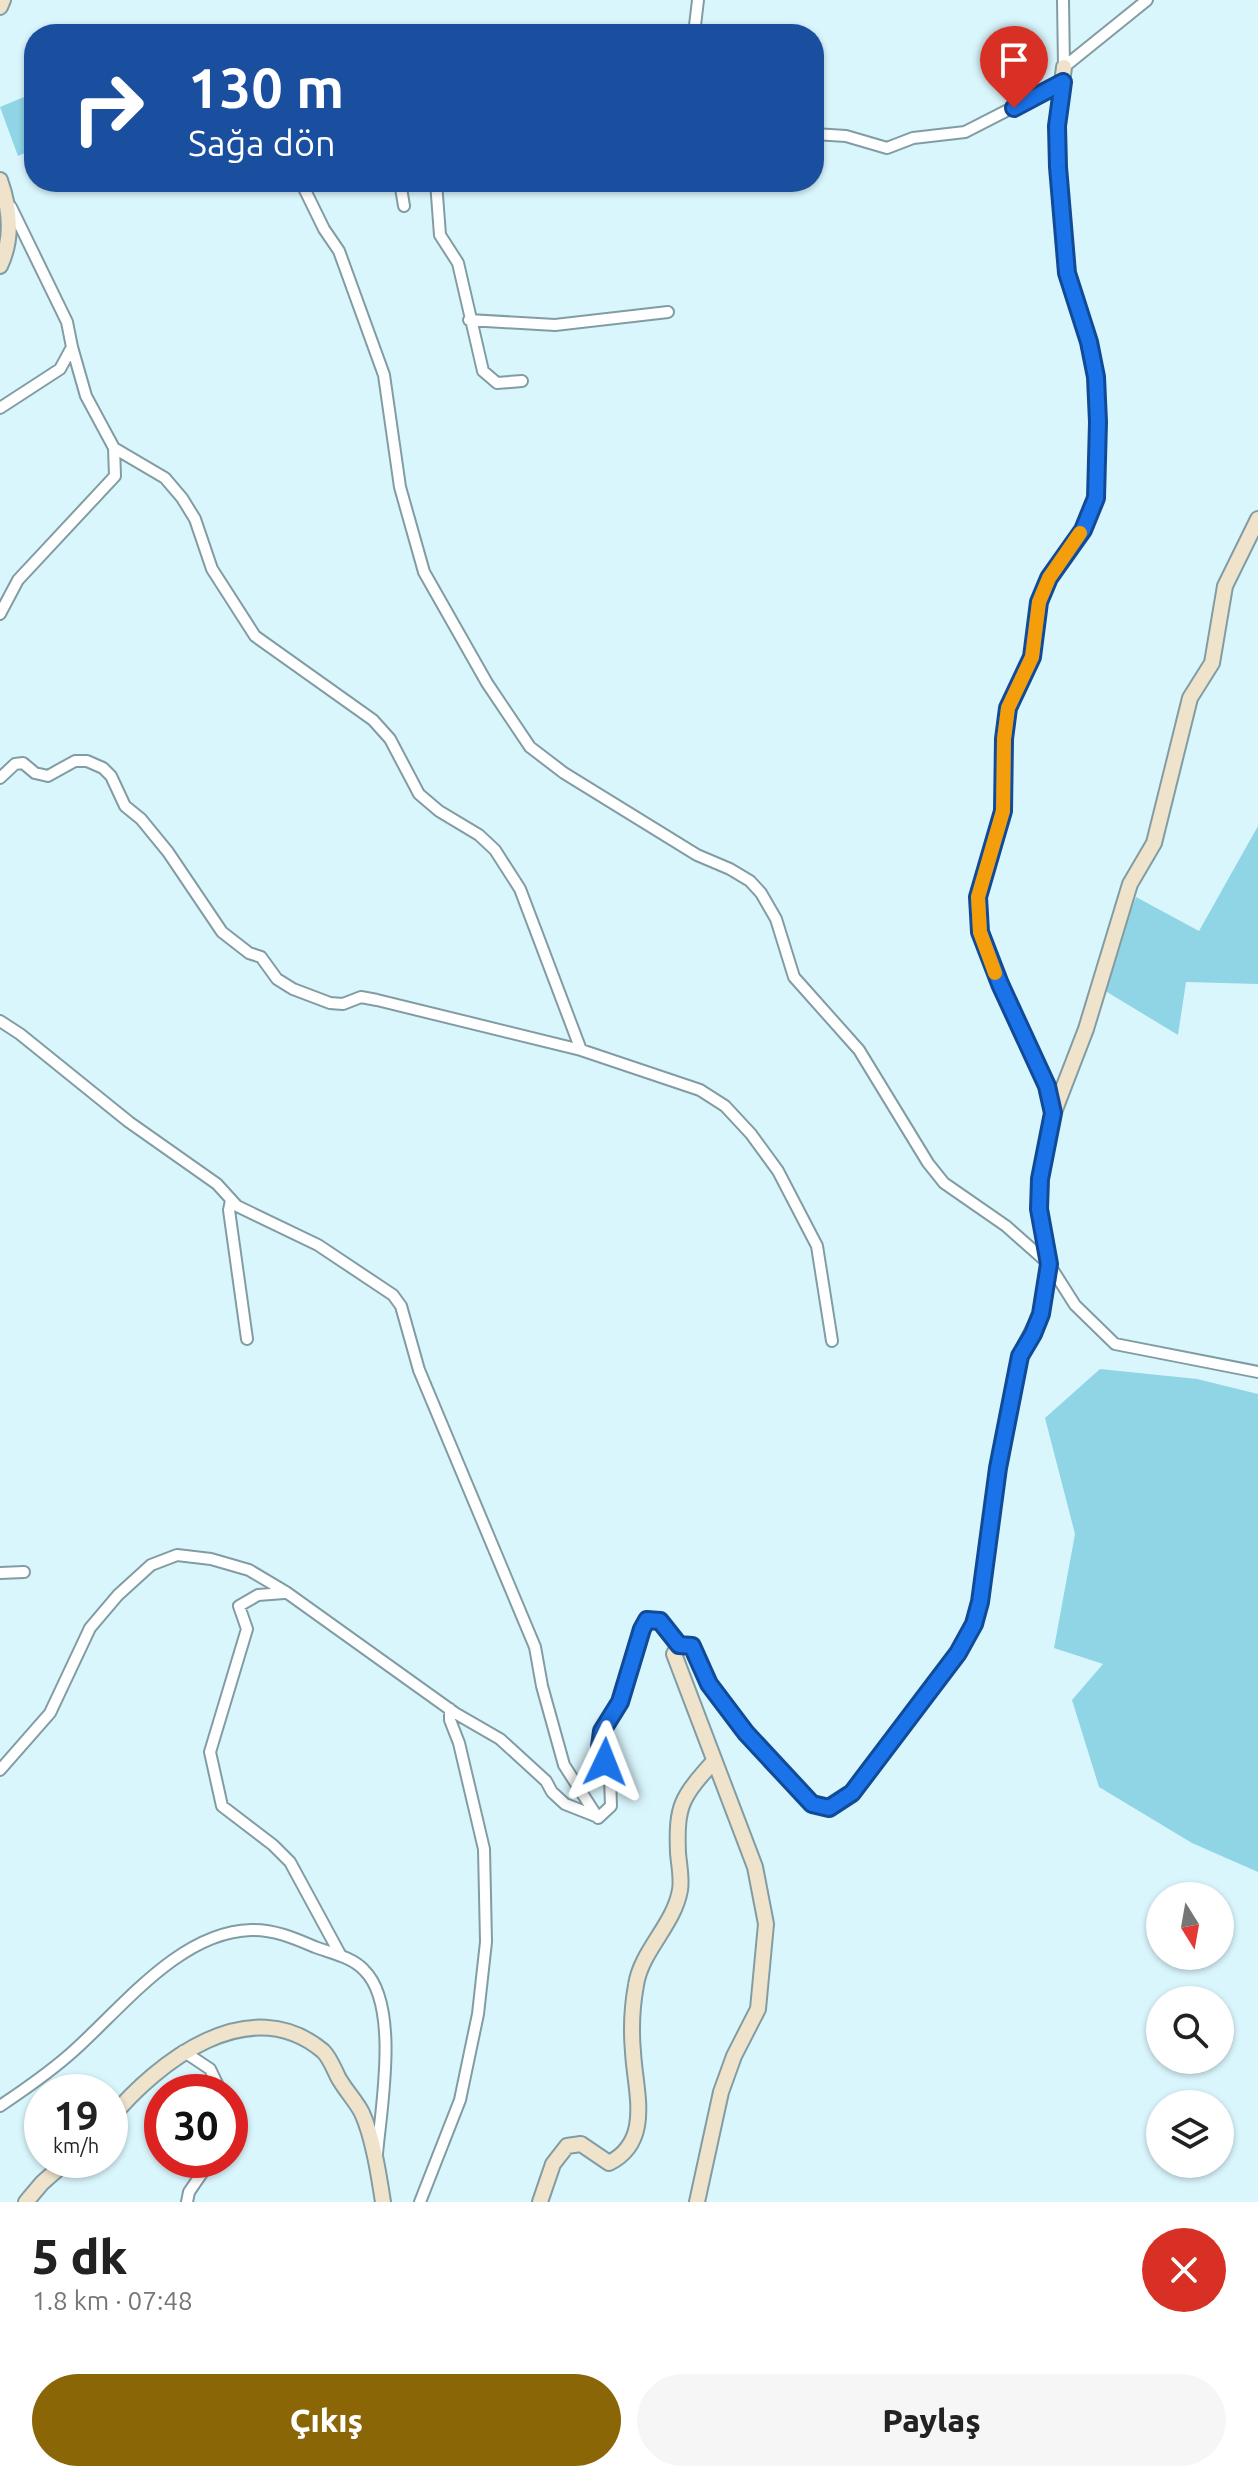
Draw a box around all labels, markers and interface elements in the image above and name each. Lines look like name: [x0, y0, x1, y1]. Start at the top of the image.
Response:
pin: [980, 26, 1048, 108]
icon: arrive: [992, 38, 1036, 82]
icon: right: [56, 56, 160, 160]
text: 130 m: [188, 56, 344, 119]
text: Sağa dön: [188, 122, 336, 163]
position arrow: [563, 1720, 647, 1804]
north arrow: [1146, 1882, 1234, 1970]
map controls: [1146, 1882, 1234, 2178]
button: search: [1146, 1986, 1234, 2074]
speed limit sign: 30: [144, 2074, 248, 2178]
button: layers: [1146, 2090, 1234, 2178]
text: 19: [53, 2093, 99, 2138]
text: km/h: [53, 2134, 99, 2157]
button: close: [1142, 2228, 1226, 2312]
text: 5 dk: [32, 2229, 127, 2283]
text: 1.8 km · 07:48: [32, 2286, 193, 2315]
button: Çıkış: [32, 2374, 621, 2466]
button: Paylaş: [637, 2374, 1226, 2466]

